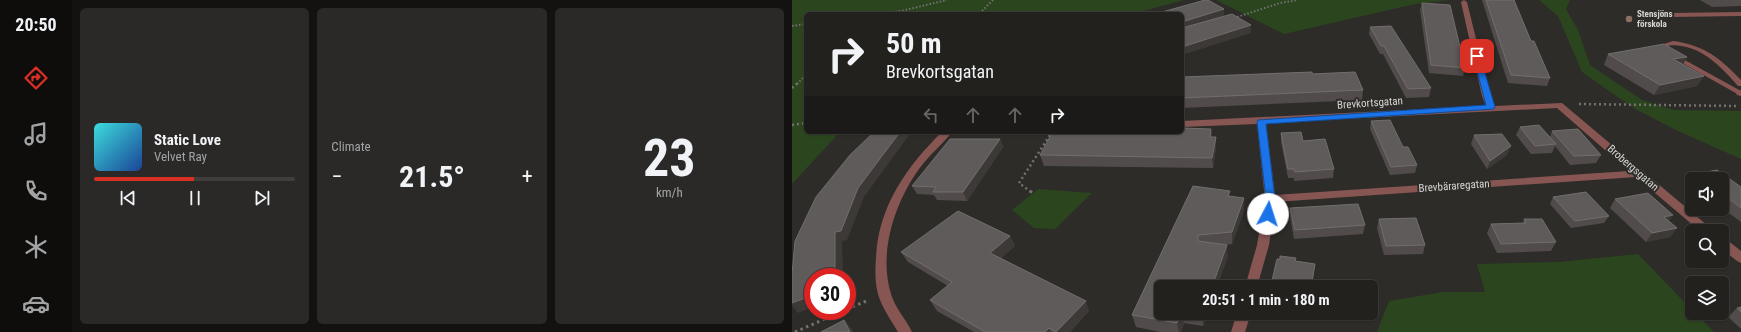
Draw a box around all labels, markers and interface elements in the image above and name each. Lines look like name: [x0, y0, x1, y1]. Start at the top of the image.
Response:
place label: Stensjöns förskola: [1637, 9, 1673, 29]
text: 20:50: [15, 14, 57, 35]
marker: Stensjöns förskola: [1624, 14, 1634, 24]
text: 50 m: [886, 27, 942, 60]
icon: right: [820, 28, 872, 80]
pin: [1460, 39, 1494, 73]
icon: arrive: [1466, 45, 1488, 67]
text: Brevkortsgatan: [886, 61, 994, 82]
icon: directions: [22, 64, 50, 92]
street label: Brevkortsgatan: [1337, 94, 1403, 112]
icon: left: [920, 104, 942, 126]
icon: ahead: [962, 104, 984, 126]
icon: ahead: [1004, 104, 1026, 126]
icon: right: [1046, 104, 1068, 126]
icon: music: [22, 120, 50, 148]
text: 23: [643, 128, 696, 189]
text: Static Love: [154, 131, 221, 149]
text: Climate: [331, 139, 371, 154]
street label: Brobergsgatan: [1605, 142, 1661, 194]
text: Velvet Ray: [154, 149, 207, 164]
text: 21.5°: [399, 159, 465, 194]
text: −: [331, 164, 342, 189]
text: +: [522, 164, 533, 189]
map controls: [1685, 172, 1729, 320]
button: sound: [1685, 172, 1729, 216]
icon: phone: [22, 177, 50, 205]
street label: Brevbäraregatan: [1418, 177, 1490, 195]
text: km/h: [656, 185, 683, 200]
icon: previous: [117, 187, 139, 209]
icon: pause: [184, 187, 206, 209]
icon: next: [251, 187, 273, 209]
position arrow: [1247, 193, 1289, 235]
button: search: [1685, 224, 1729, 268]
icon: climate: [22, 233, 50, 261]
speed limit sign: 30: [804, 268, 856, 320]
button: layers: [1685, 276, 1729, 320]
icon: car: [22, 290, 50, 318]
text: 20:51 · 1 min · 180 m: [1202, 291, 1330, 309]

